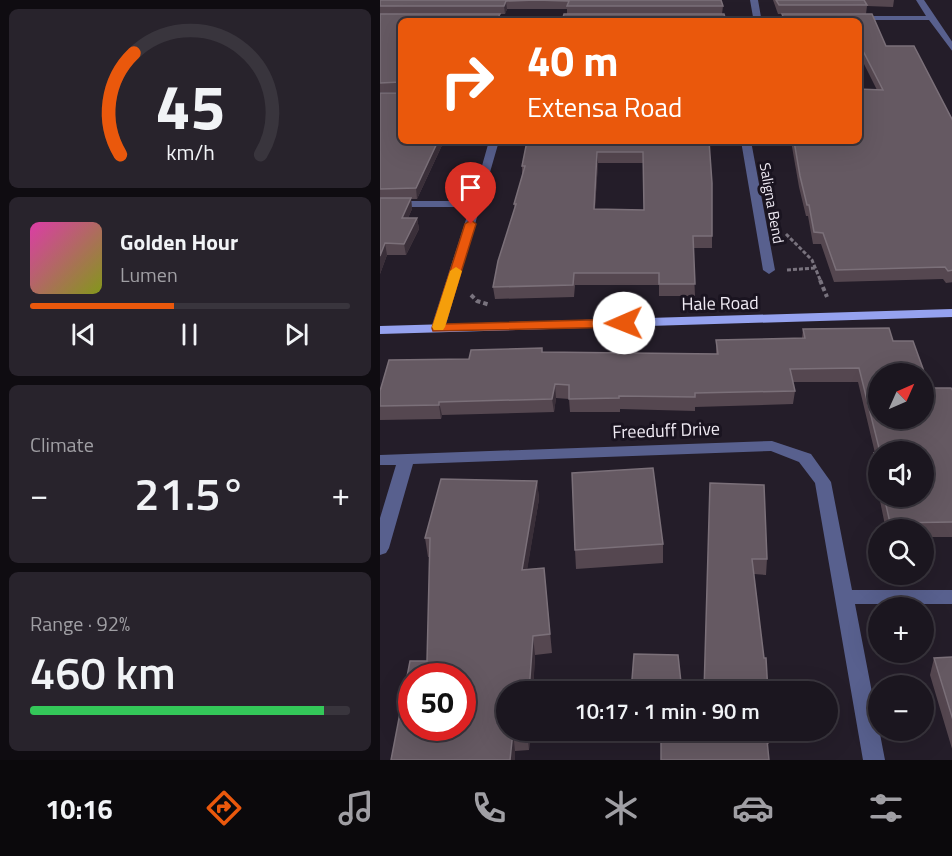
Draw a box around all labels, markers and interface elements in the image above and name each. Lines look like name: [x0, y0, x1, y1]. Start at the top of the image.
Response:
text: 40 m: [527, 28, 619, 92]
icon: right: [428, 42, 506, 120]
text: 45: [155, 59, 225, 154]
text: Extensa Road: [527, 86, 682, 127]
text: km/h: [166, 137, 214, 169]
street label: Saligna Bend: [754, 161, 790, 245]
pin: [445, 162, 496, 224]
icon: arrive: [454, 171, 487, 204]
text: Golden Hour: [120, 225, 238, 259]
text: Lumen: [120, 259, 178, 290]
street label: Hale Road: [681, 289, 759, 317]
position arrow: [592, 291, 656, 355]
icon: previous: [67, 318, 100, 351]
icon: pause: [173, 318, 206, 351]
icon: next: [280, 318, 313, 351]
north arrow: [868, 363, 934, 429]
map controls: [868, 363, 934, 741]
street label: Freeduff Drive: [612, 415, 720, 445]
text: Climate: [30, 429, 94, 460]
button: sound: [868, 441, 934, 507]
text: 21.5°: [134, 459, 246, 527]
text: −: [30, 469, 48, 519]
text: +: [332, 469, 350, 519]
button: search: [868, 519, 934, 585]
button: +: [868, 597, 934, 663]
text: Range · 92%: [30, 608, 130, 639]
text: 460 km: [30, 638, 176, 706]
speed limit sign: 50: [398, 663, 476, 741]
button: −: [868, 675, 934, 741]
text: 10:17 · 1 min · 90 m: [574, 694, 760, 728]
icon: directions: [203, 787, 245, 829]
icon: music: [335, 787, 377, 829]
icon: phone: [468, 787, 510, 829]
icon: climate: [600, 787, 642, 829]
icon: car: [732, 787, 774, 829]
icon: filters: [865, 787, 907, 829]
text: 10:16: [45, 788, 113, 829]

